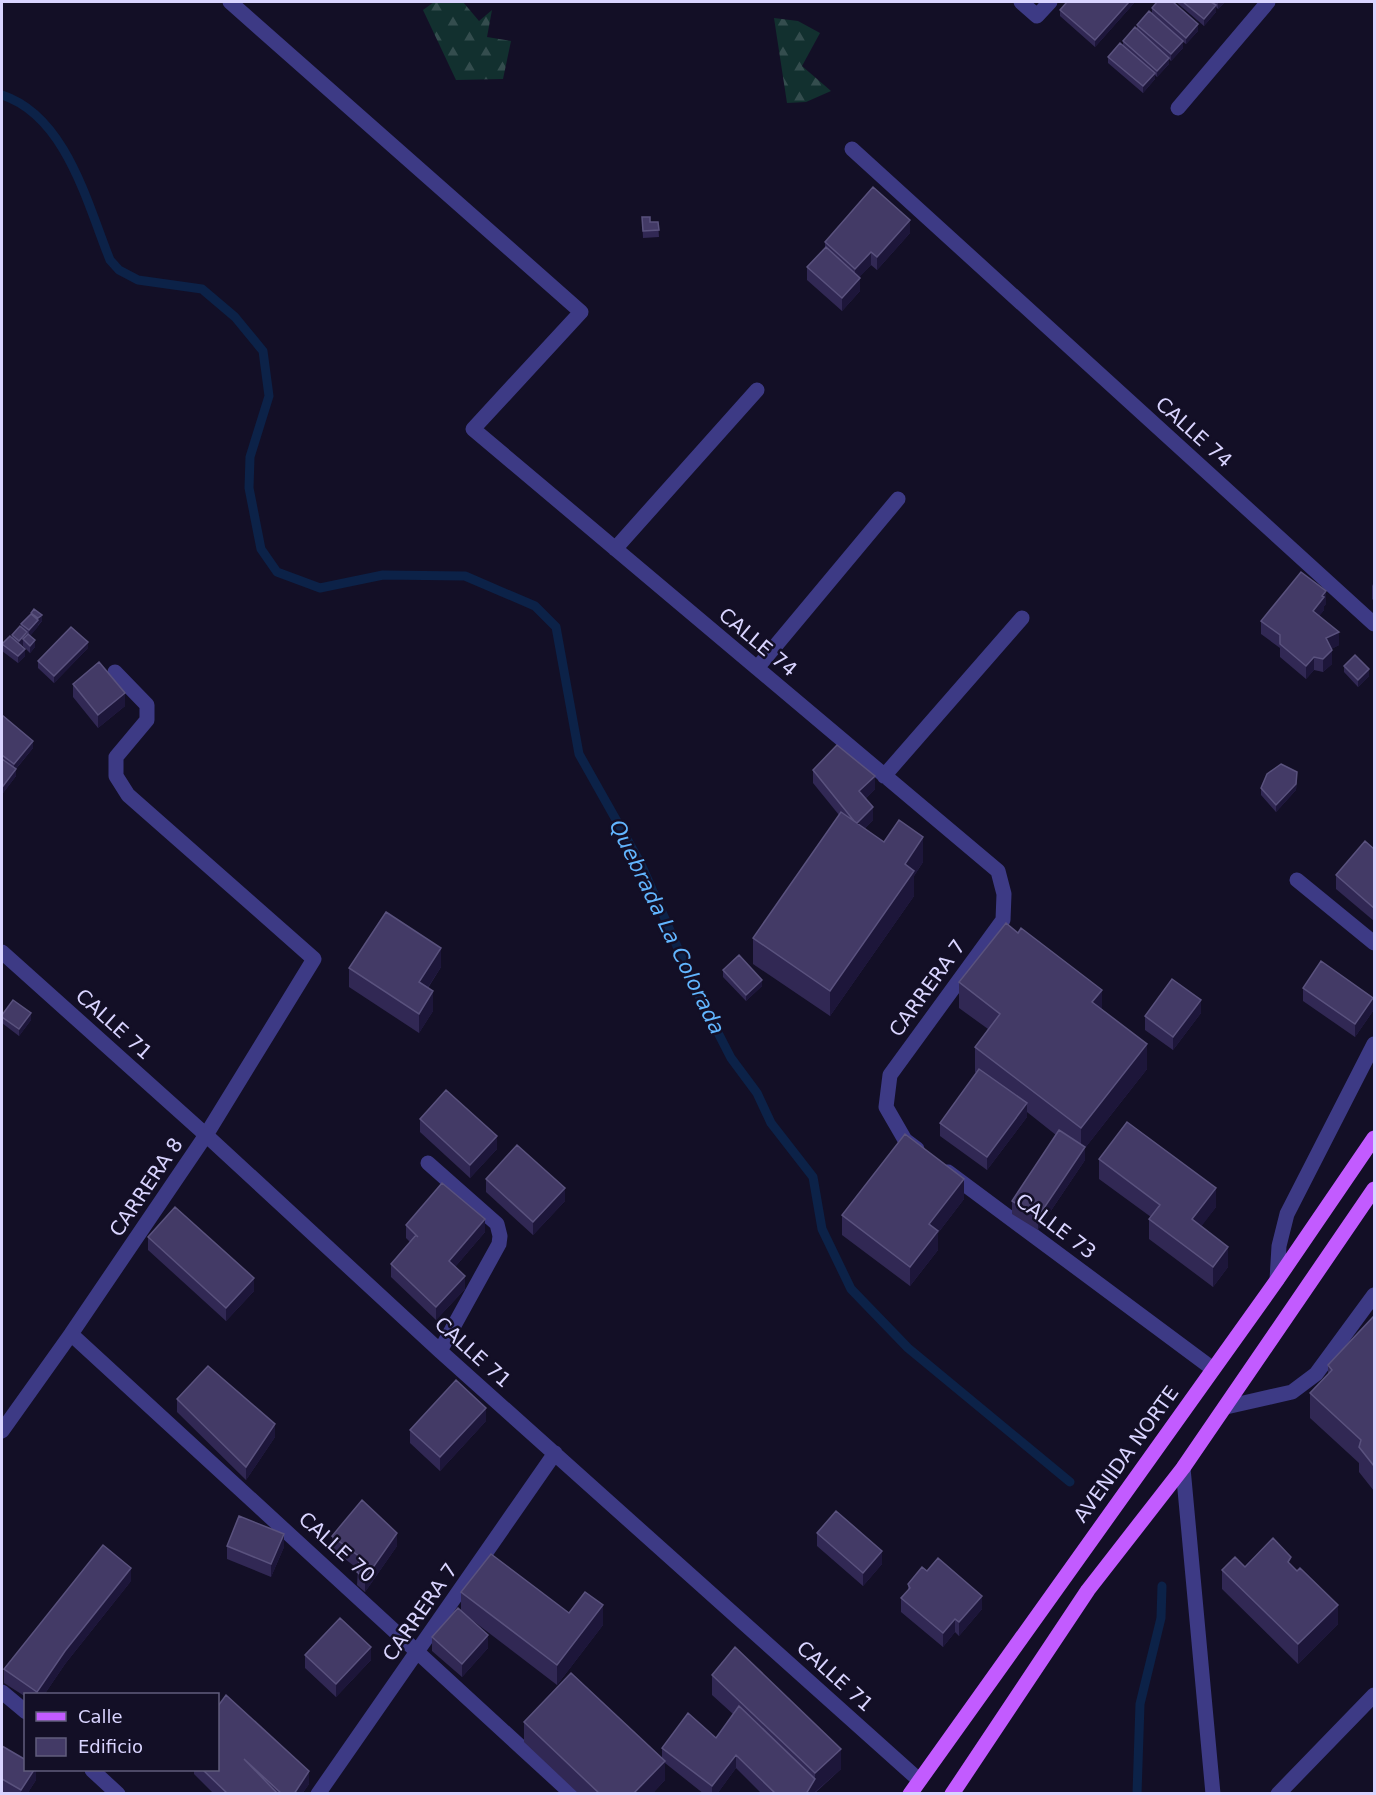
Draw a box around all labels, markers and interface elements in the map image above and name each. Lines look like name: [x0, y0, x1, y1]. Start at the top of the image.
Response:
street label: CALLE 74: [1151, 392, 1237, 472]
street label: CALLE 74: [714, 602, 802, 682]
water label: Quebrada La Colorada: [605, 816, 729, 1038]
street label: CARRERA 7: [884, 935, 970, 1041]
street label: CALLE 71: [71, 984, 157, 1064]
street label: CARRERA 8: [104, 1133, 188, 1241]
street label: CALLE 73: [1011, 1188, 1101, 1264]
street label: CALLE 71: [430, 1312, 516, 1392]
street label: AVENIDA NORTE: [1068, 1381, 1184, 1527]
street label: CALLE 70: [294, 1507, 380, 1587]
street label: CARRERA 7: [377, 1558, 463, 1666]
street label: CALLE 71: [792, 1636, 878, 1716]
legend: [24, 1693, 219, 1771]
text: Calle: [78, 1706, 123, 1727]
text: Edificio: [78, 1736, 143, 1757]

